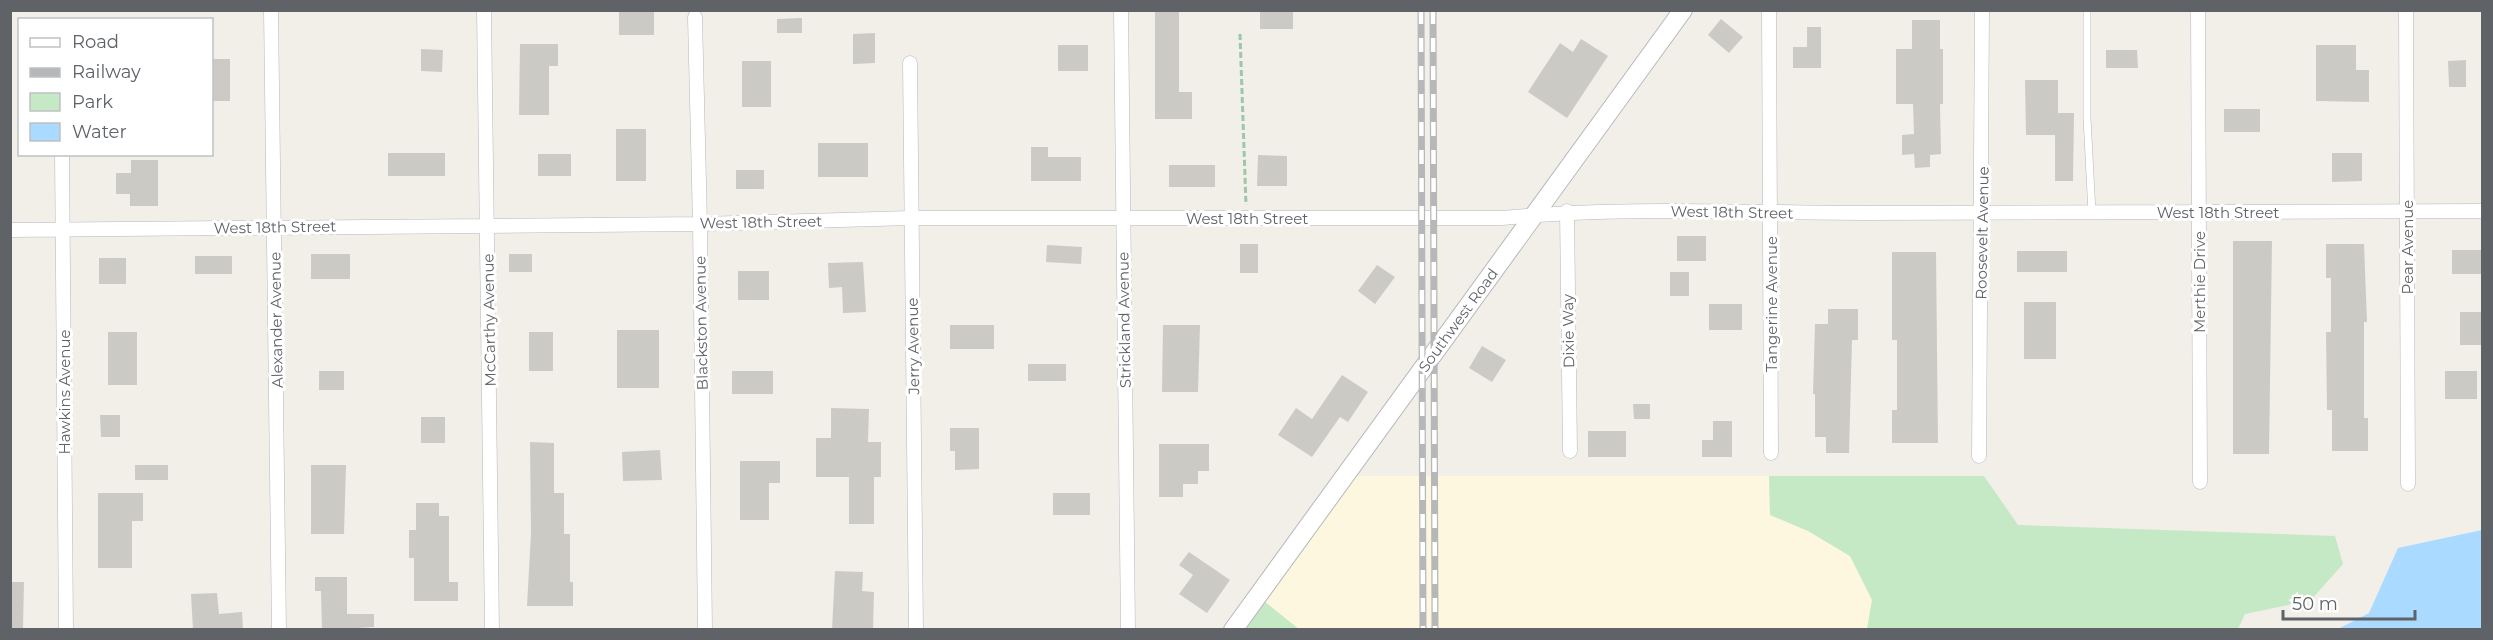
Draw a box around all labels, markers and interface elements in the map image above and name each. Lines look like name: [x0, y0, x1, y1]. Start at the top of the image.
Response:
legend: [18, 18, 213, 156]
text: Road: [72, 31, 119, 53]
text: Railway: [72, 61, 141, 83]
text: Park: [72, 91, 113, 113]
text: Water: [72, 121, 127, 143]
street label: Roosevelt Avenue: [1971, 166, 1993, 300]
street label: Pear Avenue: [2398, 200, 2417, 294]
street label: West 18th Street: [1670, 201, 1794, 223]
street label: West 18th Street: [2157, 203, 2279, 222]
street label: West 18th Street: [1186, 209, 1308, 228]
street label: West 18th Street: [699, 211, 823, 233]
street label: West 18th Street: [213, 216, 337, 238]
street label: Merthie Drive: [2190, 231, 2209, 333]
street label: Tangerine Avenue: [1762, 236, 1781, 372]
street label: Alexander Avenue: [265, 252, 287, 388]
street label: Strickland Avenue: [1113, 252, 1135, 388]
street label: McCarthy Avenue: [478, 253, 500, 387]
street label: Blackston Avenue: [690, 256, 712, 390]
street label: Southwest Road: [1414, 265, 1502, 375]
street label: Dixie Way: [1558, 293, 1578, 368]
street label: Jerry Avenue: [903, 297, 923, 396]
street label: Hawkins Avenue: [55, 329, 74, 455]
scale bar: [2283, 583, 2415, 621]
text: 50 m: [2292, 593, 2338, 615]

